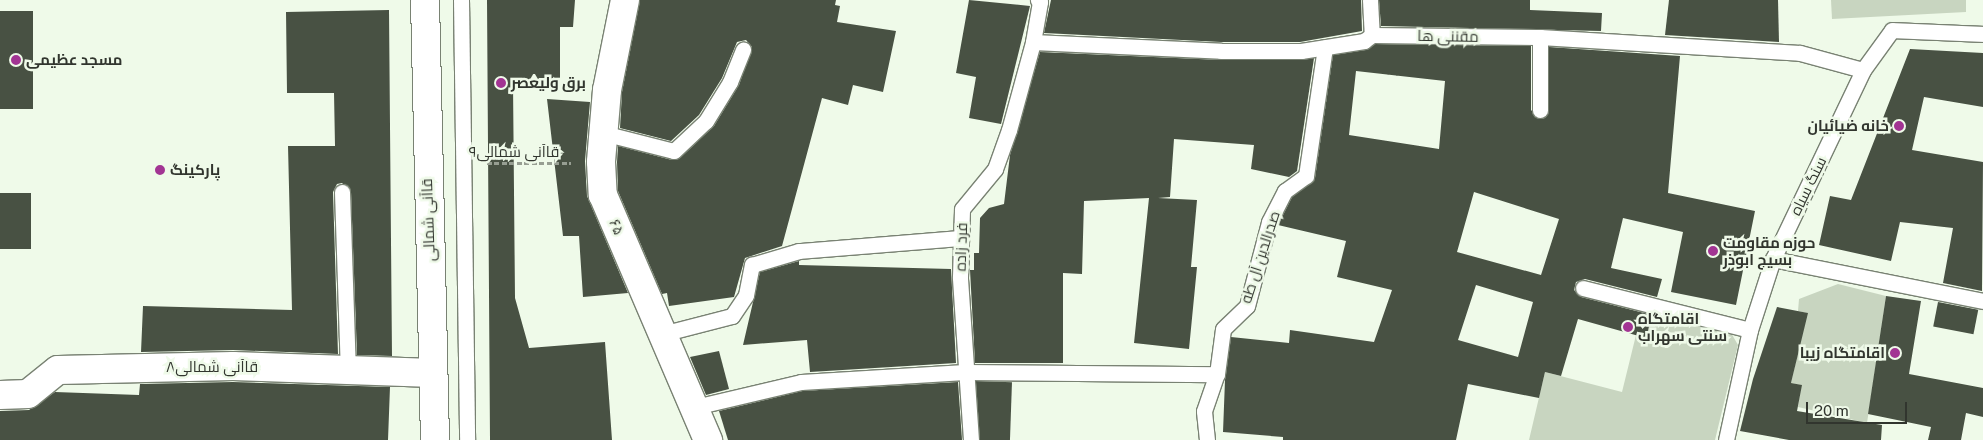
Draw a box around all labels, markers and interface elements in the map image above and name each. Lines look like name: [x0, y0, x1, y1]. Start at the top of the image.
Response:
street label: مقننی ها: [1417, 26, 1479, 46]
place label: مسجد عظیمی: [26, 51, 123, 69]
marker: مسجد عظیمی: [10, 54, 22, 66]
place label: برق ولیعصر: [511, 74, 586, 92]
marker: برق ولیعصر: [495, 77, 507, 89]
place label: خانه ضیائیان: [1807, 117, 1889, 135]
marker: خانه ضیائیان: [1893, 120, 1905, 132]
street label: ۹قاآنی شمالی: [469, 143, 559, 161]
street label: سنگ سیاه: [1786, 154, 1830, 218]
place label: پارکینگ: [170, 161, 220, 179]
marker: پارکینگ: [154, 164, 166, 176]
street label: قاآنی شمالی: [418, 178, 438, 262]
street label: صدرالدین آل طه: [1237, 209, 1283, 305]
street label: ۶۵: [606, 216, 628, 238]
street label: فرد زاده: [951, 222, 971, 272]
place label: حوزه مقاومت بسیج ابوذر: [1723, 233, 1815, 268]
marker: حوزه مقاومت بسیج ابوذر: [1707, 245, 1719, 257]
place label: اقامتگاه سنتی سهراب: [1638, 309, 1727, 344]
marker: اقامتگاه سنتی سهراب: [1622, 321, 1634, 333]
place label: اقامتگاه زیبا: [1800, 344, 1885, 362]
marker: اقامتگاه زیبا: [1889, 347, 1901, 359]
street label: قاآنی شمالی۸: [166, 358, 258, 376]
scale bar: [1808, 392, 1909, 424]
text: 20 m: [1814, 402, 1849, 419]

